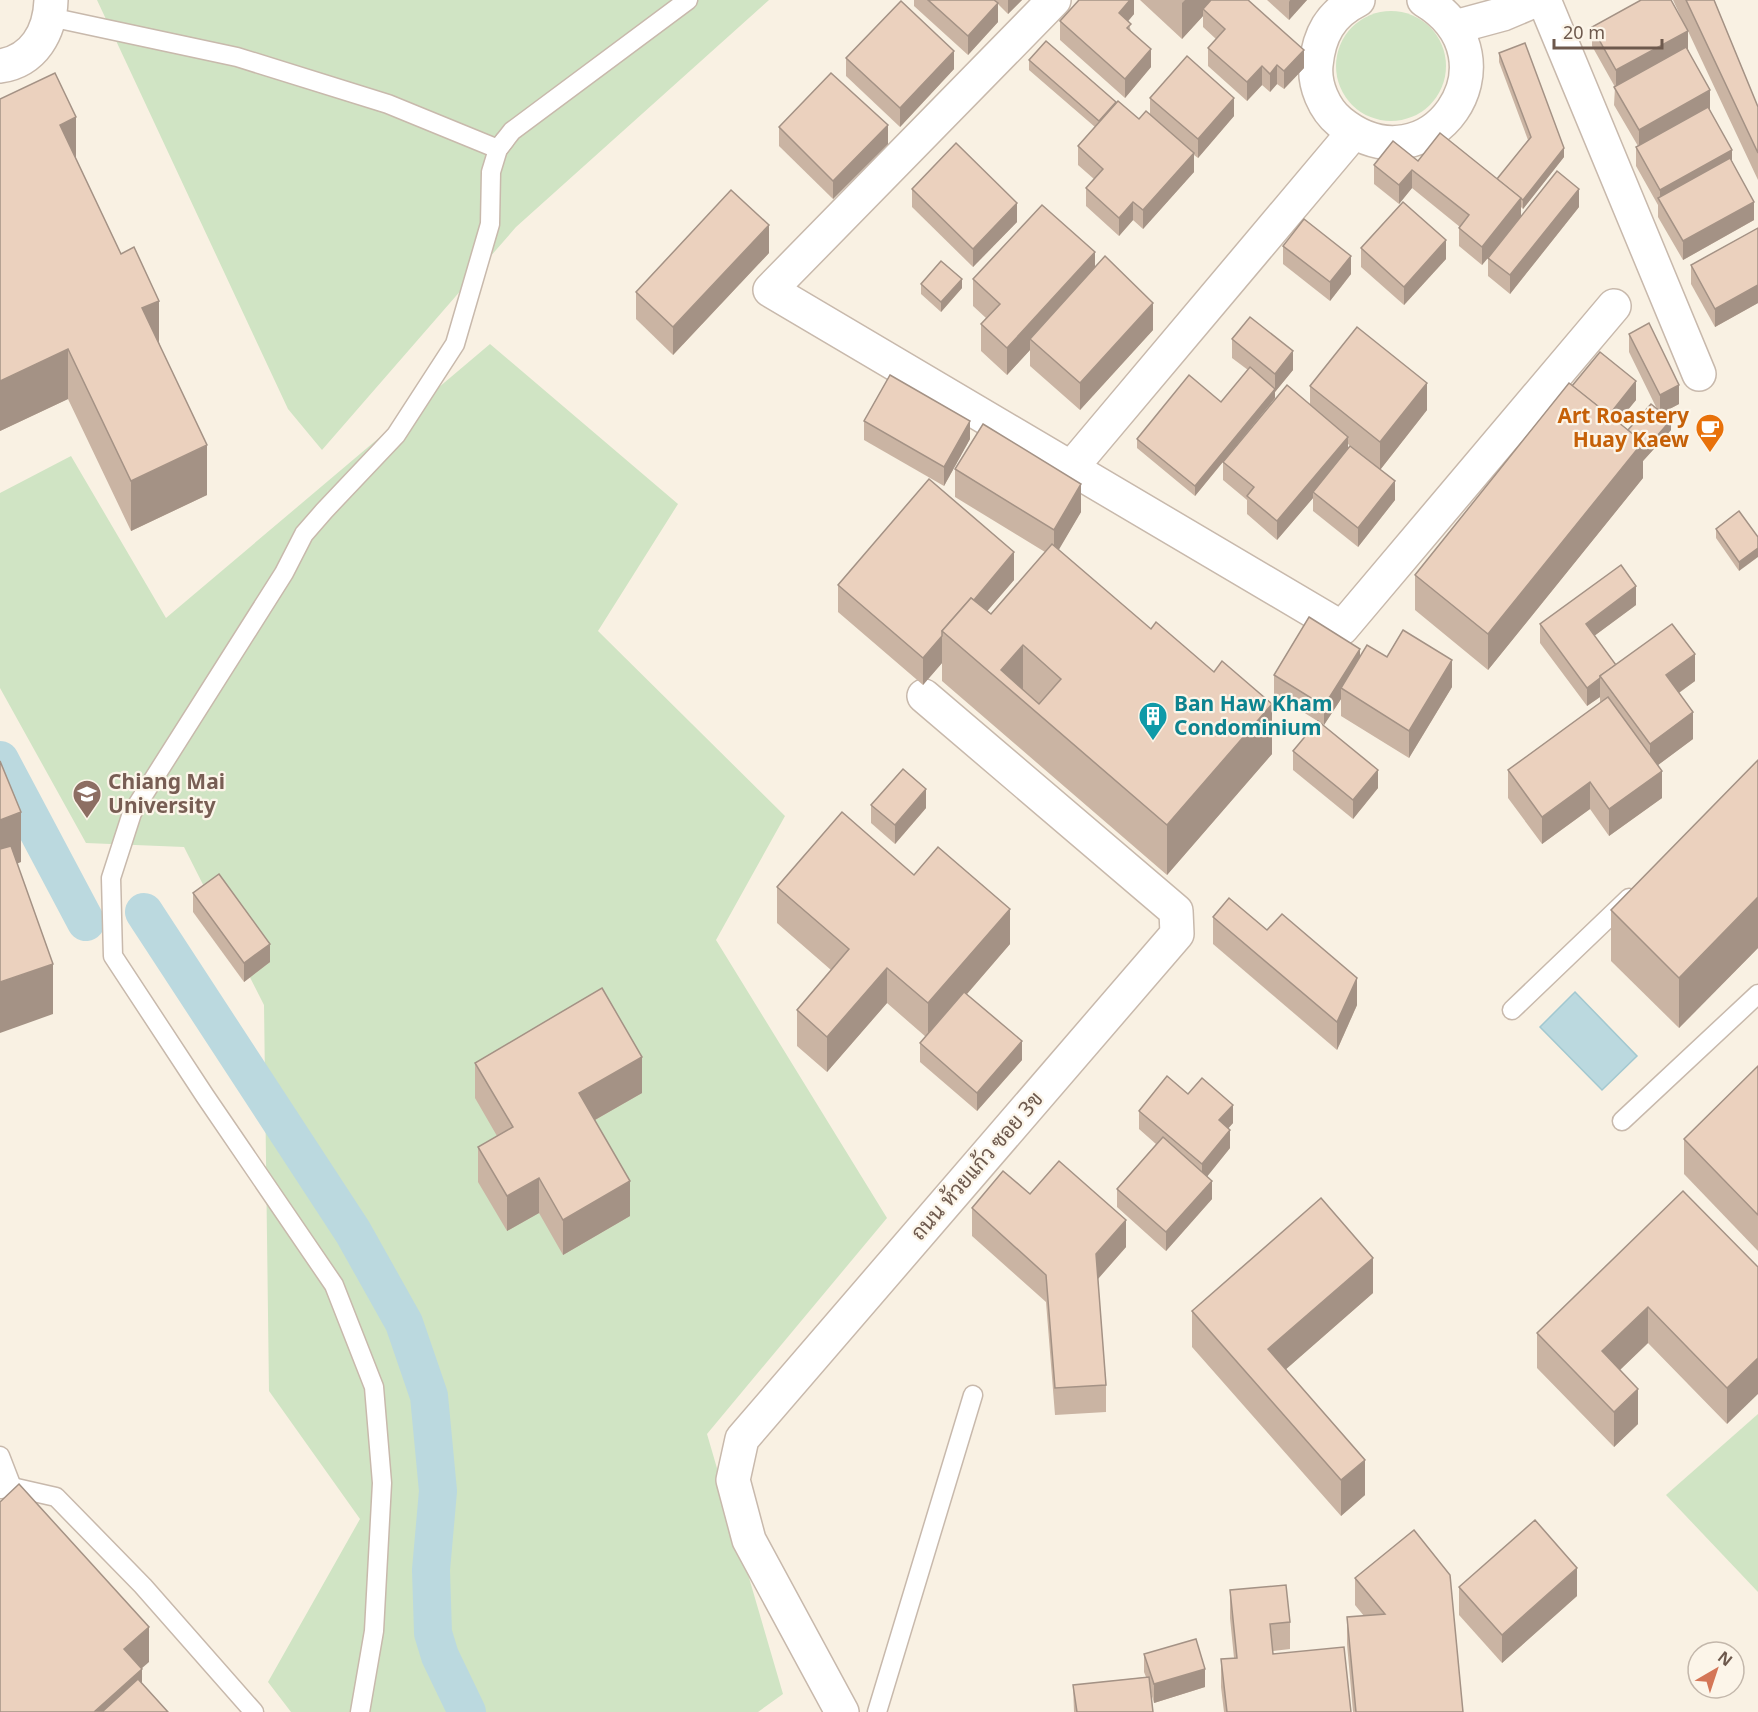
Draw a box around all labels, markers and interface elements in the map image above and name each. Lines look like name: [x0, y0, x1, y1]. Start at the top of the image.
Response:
scale bar: [1554, 12, 1662, 50]
text: 20 m: [1563, 20, 1605, 44]
place label: Art Roastery Huay Kaew: [1557, 401, 1689, 453]
cafe icon: Art Roastery Huay Kaew: [1694, 412, 1726, 454]
place label: Ban Haw Kham Condominium: [1174, 689, 1332, 741]
building icon: Ban Haw Kham Condominium: [1137, 700, 1169, 742]
place label: Chiang Mai University: [108, 767, 225, 819]
school or university icon: Chiang Mai University: [71, 778, 103, 820]
street label: ถนน ห้วยแก้ว ซอย 3ข: [904, 1085, 1049, 1246]
north arrow: [1686, 1640, 1746, 1700]
text: N: [1713, 1646, 1737, 1671]

